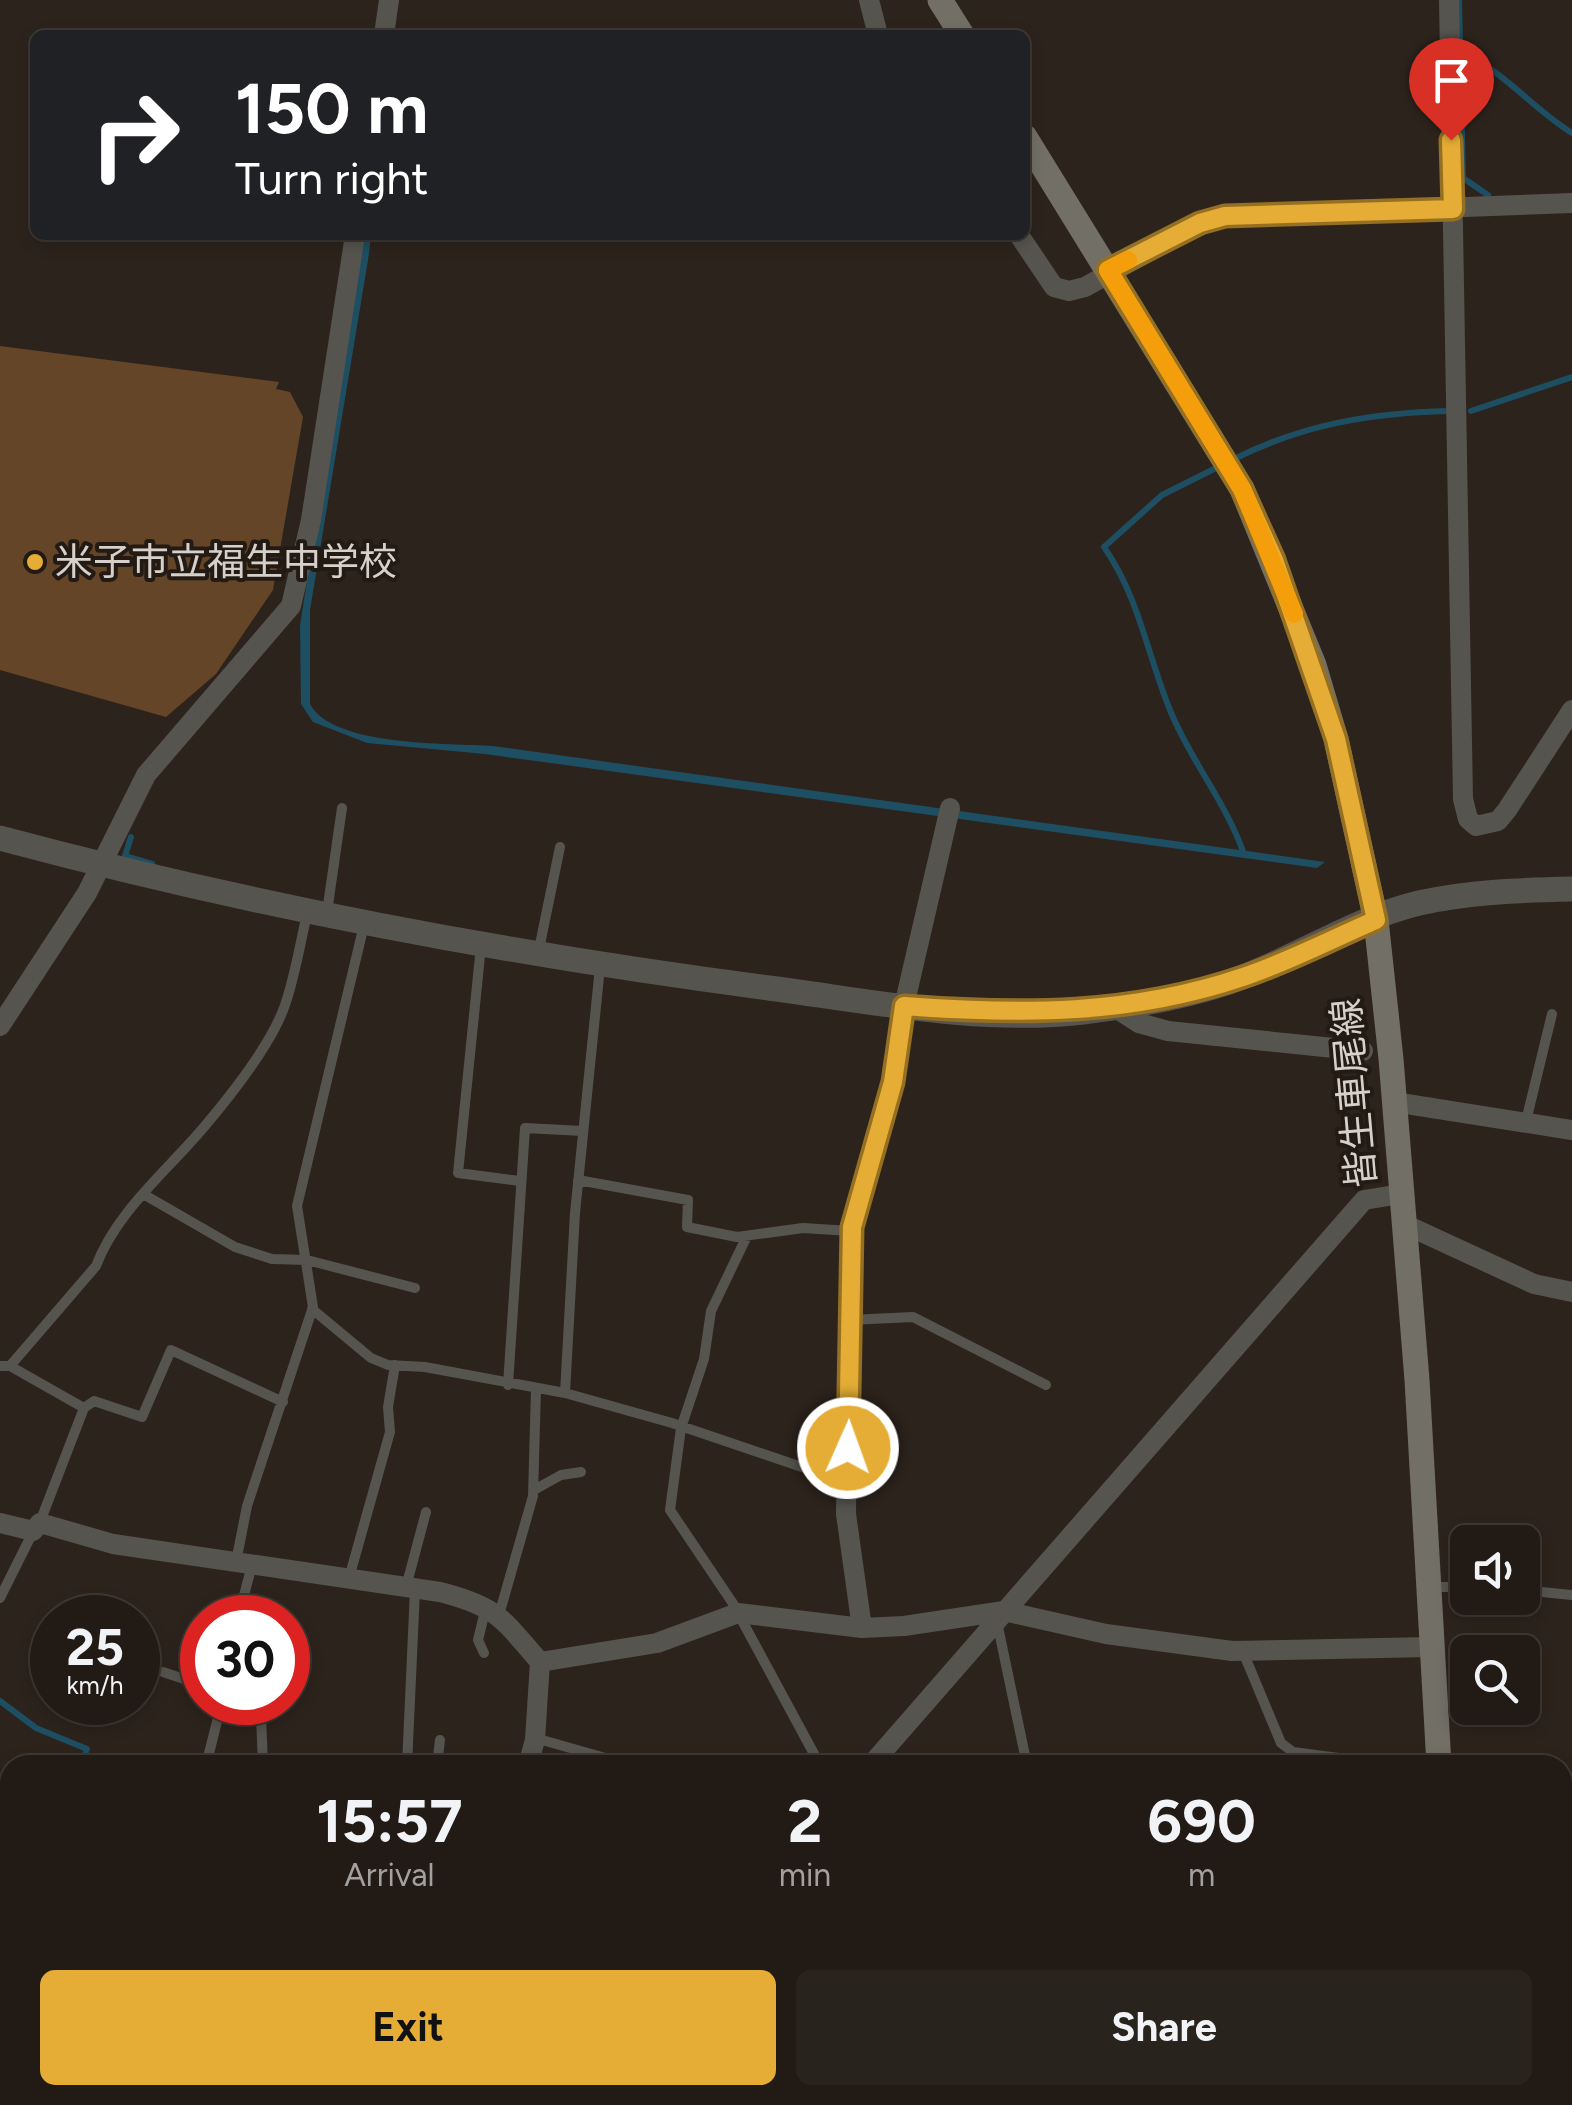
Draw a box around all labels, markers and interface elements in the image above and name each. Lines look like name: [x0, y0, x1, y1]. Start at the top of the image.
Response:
pin: [1409, 38, 1494, 141]
icon: arrive: [1424, 53, 1479, 108]
text: 150 m: [235, 66, 428, 151]
icon: right: [70, 70, 200, 200]
text: Turn right: [235, 151, 428, 205]
place label: 米子市立福生中学校: [55, 539, 397, 585]
marker: 米子市立福生中学校: [24, 551, 46, 573]
street label: 皆生車尾線: [1323, 996, 1385, 1190]
position arrow: [796, 1396, 900, 1500]
map controls: [1450, 1525, 1540, 1725]
button: sound: [1450, 1525, 1540, 1615]
speed limit sign: 30: [180, 1595, 310, 1725]
text: 25: [66, 1617, 124, 1678]
button: search: [1450, 1635, 1540, 1725]
text: km/h: [66, 1670, 124, 1700]
text: 15:57: [316, 1785, 463, 1857]
text: 2: [788, 1785, 822, 1857]
text: 690: [1147, 1785, 1256, 1857]
text: Arrival: [344, 1856, 435, 1894]
text: min: [779, 1856, 831, 1894]
text: m: [1188, 1856, 1215, 1894]
button: Exit: [40, 1970, 776, 2085]
button: Share: [796, 1970, 1532, 2085]

